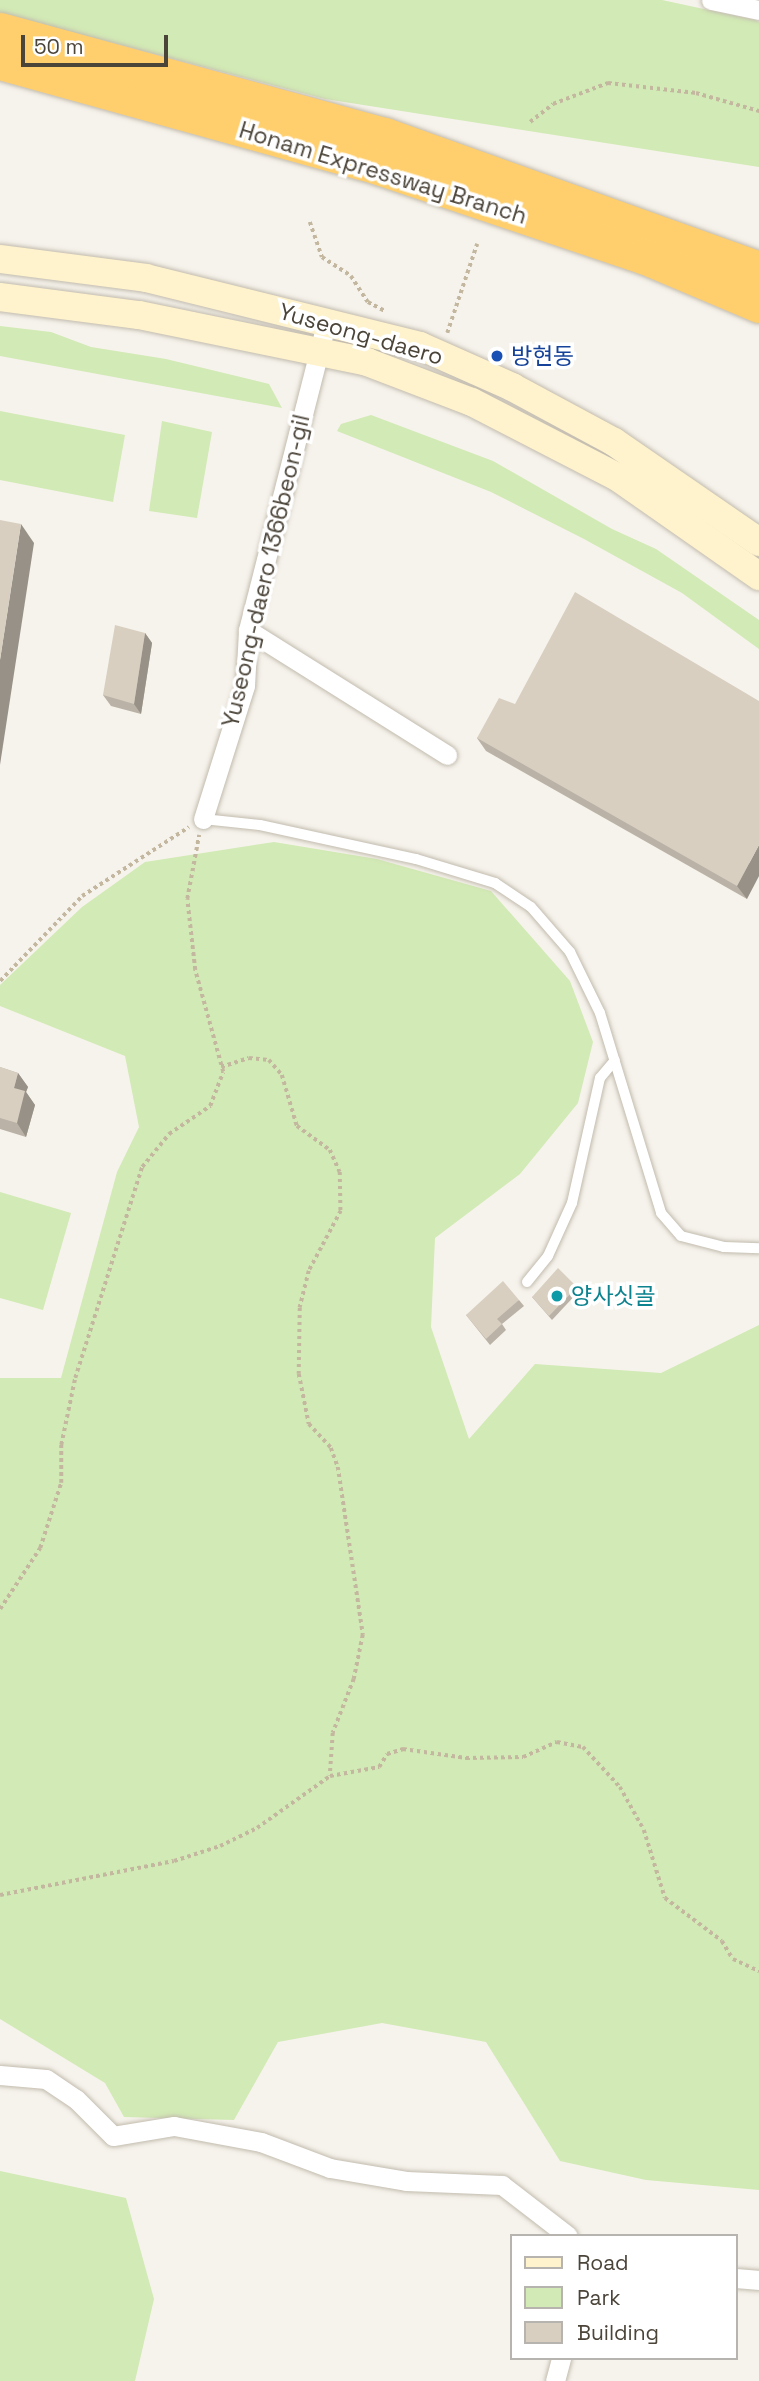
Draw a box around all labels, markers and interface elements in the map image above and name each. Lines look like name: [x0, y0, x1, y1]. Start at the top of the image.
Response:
scale bar: [24, 21, 172, 65]
text: 50 m: [34, 33, 84, 60]
street label: Honam Expressway Branch: [236, 116, 530, 230]
street label: Yuseong-daero: [276, 297, 446, 371]
place label: 방현동: [511, 342, 574, 370]
marker: 방현동: [489, 348, 505, 364]
street label: Yuseong-daero 1366beon-gil: [217, 412, 315, 730]
place label: 양사싯골: [571, 1282, 656, 1310]
marker: 양사싯골: [549, 1288, 565, 1304]
legend: [510, 2234, 738, 2360]
text: Road: [577, 2249, 629, 2276]
text: Park: [577, 2284, 621, 2311]
text: Building: [577, 2319, 659, 2346]

